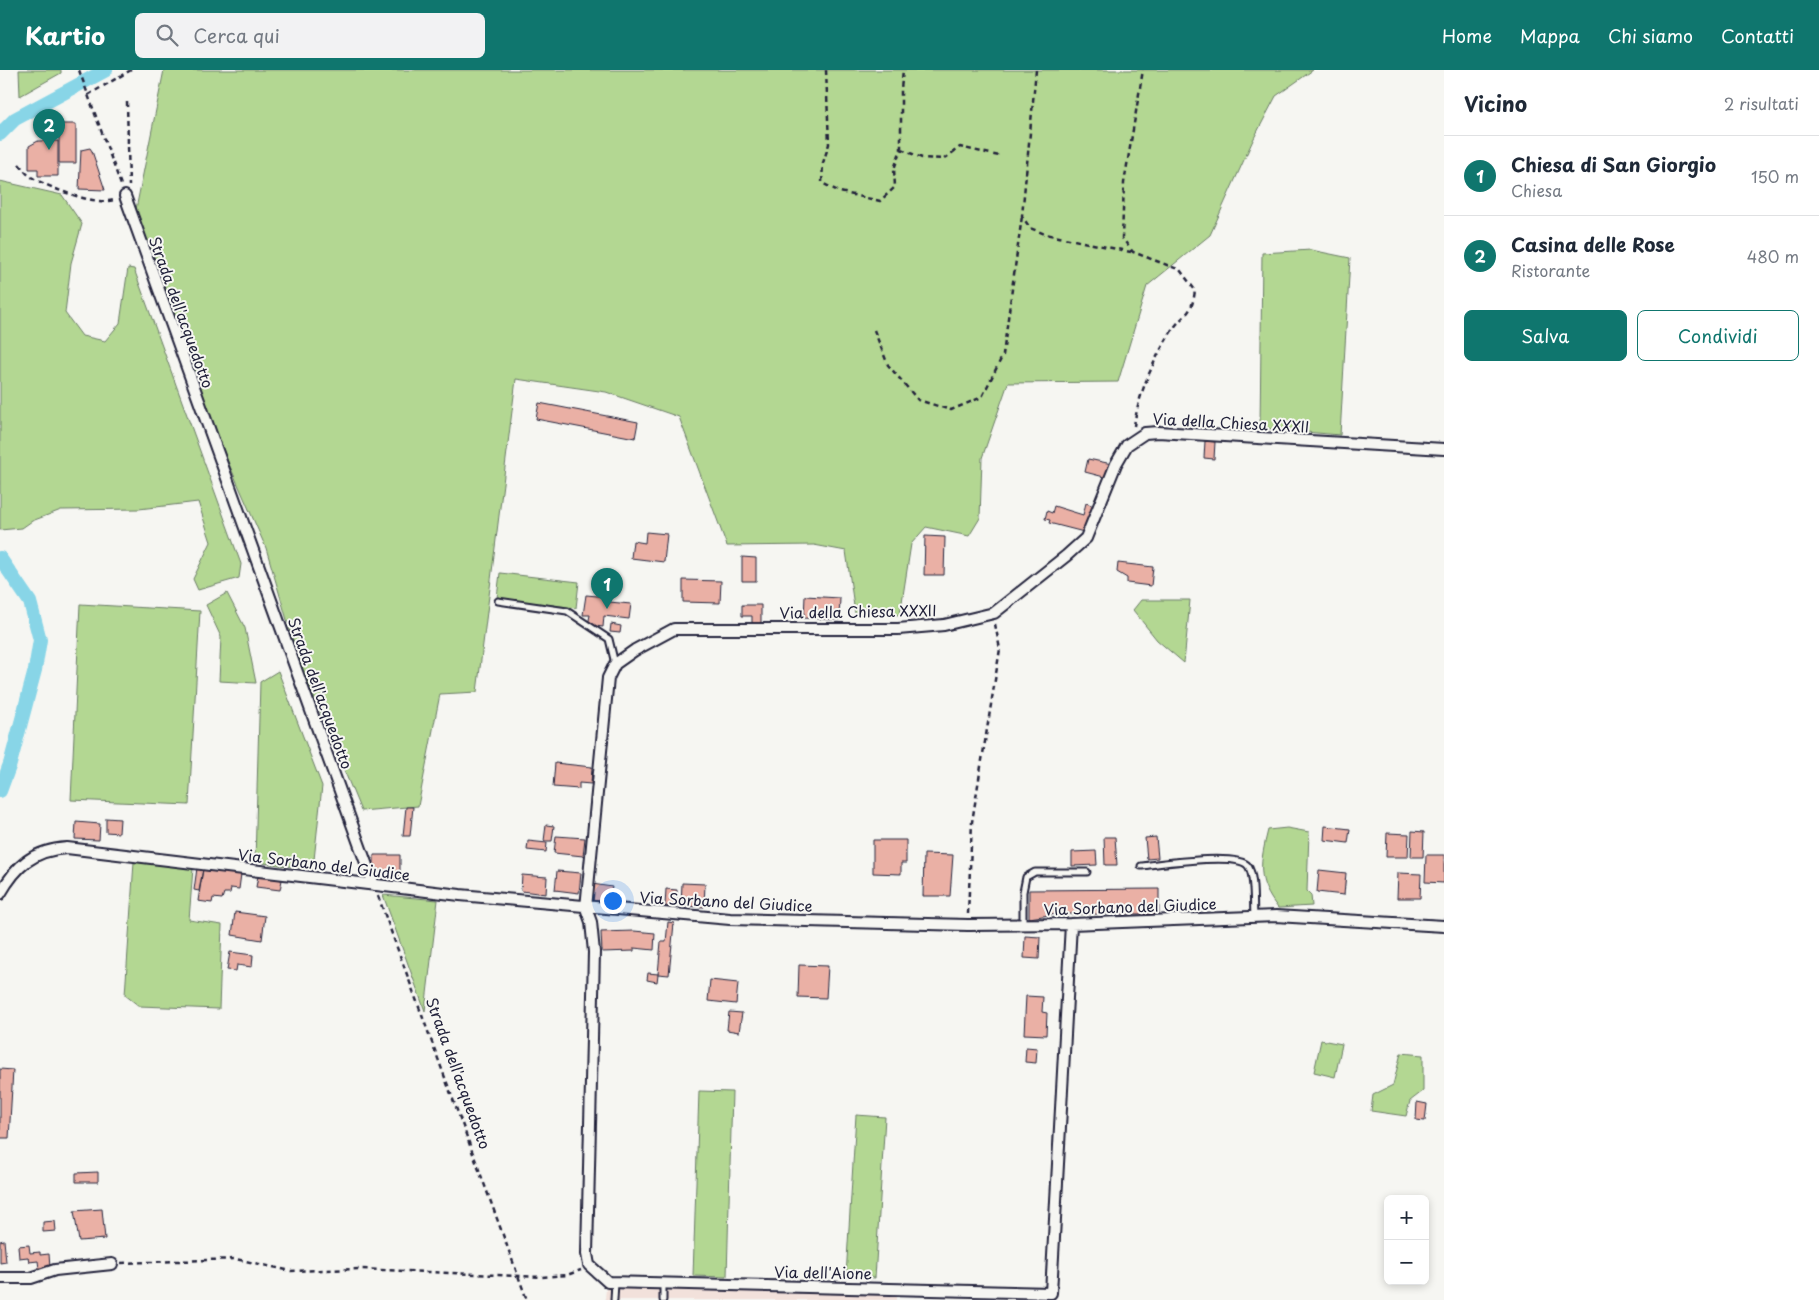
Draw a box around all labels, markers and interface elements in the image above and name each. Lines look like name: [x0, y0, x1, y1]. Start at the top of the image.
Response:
search box: [135, 13, 485, 58]
text: Kartio: [25, 17, 105, 53]
icon: search: [153, 21, 181, 49]
text: Cerca qui: [193, 21, 280, 49]
text: Home: [1442, 22, 1492, 49]
text: Mappa: [1520, 22, 1580, 49]
text: Chi siamo: [1608, 22, 1693, 49]
text: Contatti: [1721, 22, 1794, 49]
text: Vicino: [1464, 87, 1527, 119]
text: 2 risultati: [1724, 91, 1799, 115]
pin: 2: [33, 109, 65, 150]
text: Chiesa di San Giorgio: [1511, 150, 1716, 178]
text: 1: [1476, 164, 1484, 188]
text: 150 m: [1751, 164, 1799, 188]
text: Chiesa: [1511, 178, 1562, 202]
text: Casina delle Rose: [1511, 230, 1675, 258]
street label: Strada dell'acquedotto: [144, 233, 220, 391]
text: 2: [1474, 244, 1486, 268]
text: 480 m: [1747, 244, 1799, 268]
text: Ristorante: [1511, 258, 1590, 282]
button: Salva: [1464, 310, 1627, 361]
button: Condividi: [1637, 310, 1799, 361]
street label: Via della Chiesa XXXII: [1152, 406, 1310, 438]
pin: 1: [591, 568, 623, 609]
street label: Via della Chiesa XXXII: [779, 598, 937, 624]
street label: Strada dell'acquedotto: [283, 614, 359, 772]
street label: Via Sorbano del Giudice: [237, 842, 411, 886]
street label: Via Sorbano del Giudice: [639, 885, 813, 917]
your location: [600, 888, 626, 914]
street label: Via Sorbano del Giudice: [1043, 891, 1217, 921]
street label: Strada dell'acquedotto: [421, 994, 497, 1152]
map controls: [1384, 1195, 1429, 1285]
button: +: [1384, 1195, 1429, 1240]
button: −: [1384, 1240, 1429, 1285]
street label: Via dell'Aione: [774, 1260, 872, 1284]

